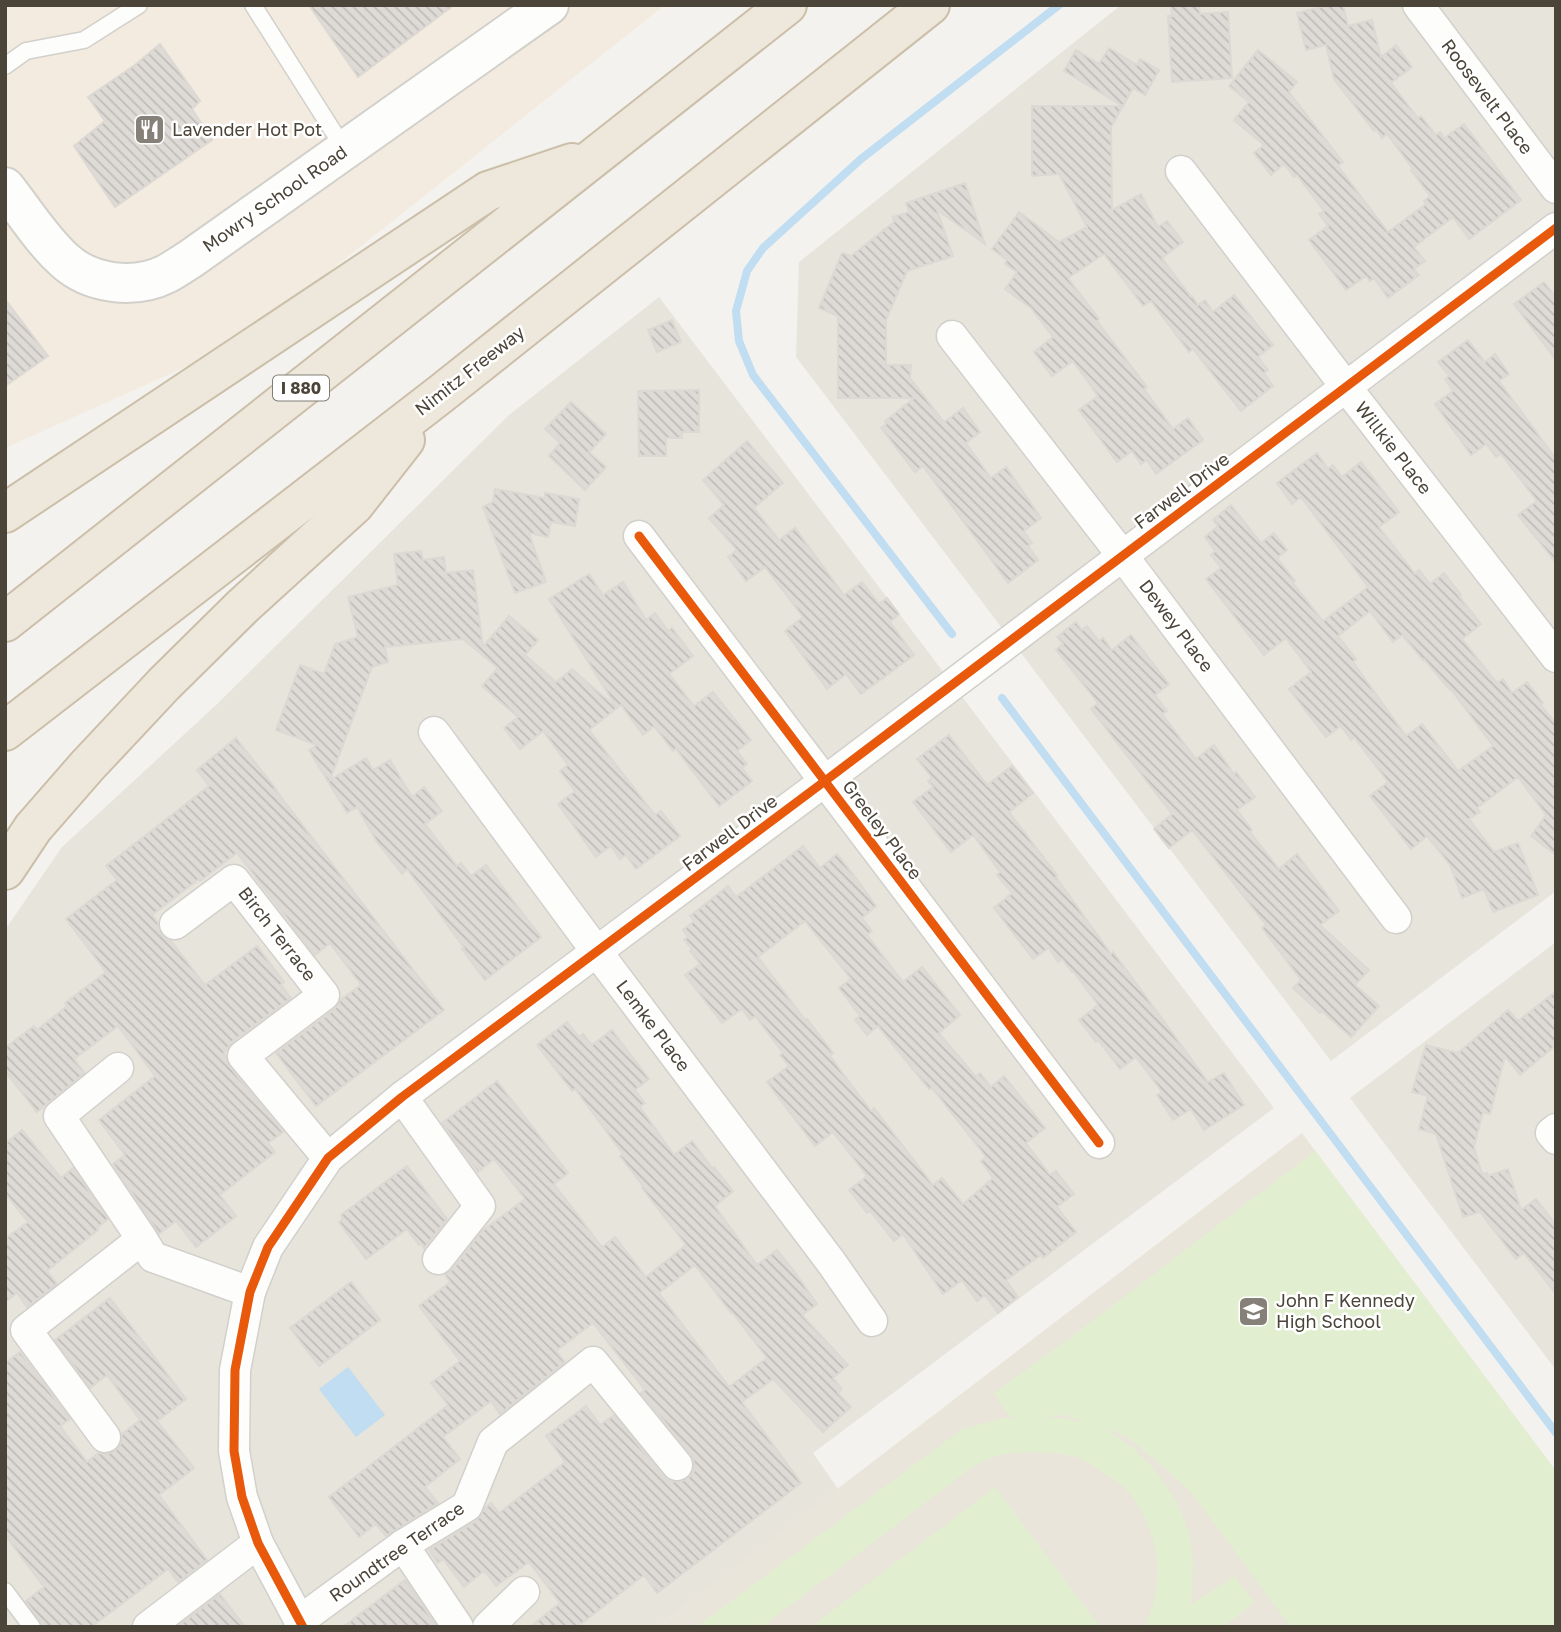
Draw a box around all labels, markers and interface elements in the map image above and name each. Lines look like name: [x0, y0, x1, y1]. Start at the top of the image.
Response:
street label: Roosevelt Place: [1437, 34, 1538, 158]
restaurant icon: Lavender Hot Pot: [132, 113, 166, 147]
place label: Lavender Hot Pot: [172, 118, 322, 140]
street label: Mowry School Road: [198, 140, 351, 256]
street label: Nimitz Freeway: [410, 321, 529, 420]
road number: I 880: [273, 376, 329, 400]
street label: Willkie Place: [1351, 397, 1437, 498]
street label: Farwell Drive: [1130, 447, 1233, 533]
street label: Dewey Place: [1135, 575, 1219, 676]
street label: Greeley Place: [838, 775, 927, 883]
street label: Farwell Drive: [678, 789, 781, 875]
street label: Birch Terrace: [234, 882, 321, 985]
street label: Lemke Place: [612, 975, 695, 1076]
place label: John F Kennedy High School: [1276, 1289, 1415, 1332]
school or university icon: John F Kennedy High School: [1236, 1294, 1270, 1328]
street label: Roundtree Terrace: [325, 1496, 468, 1606]

